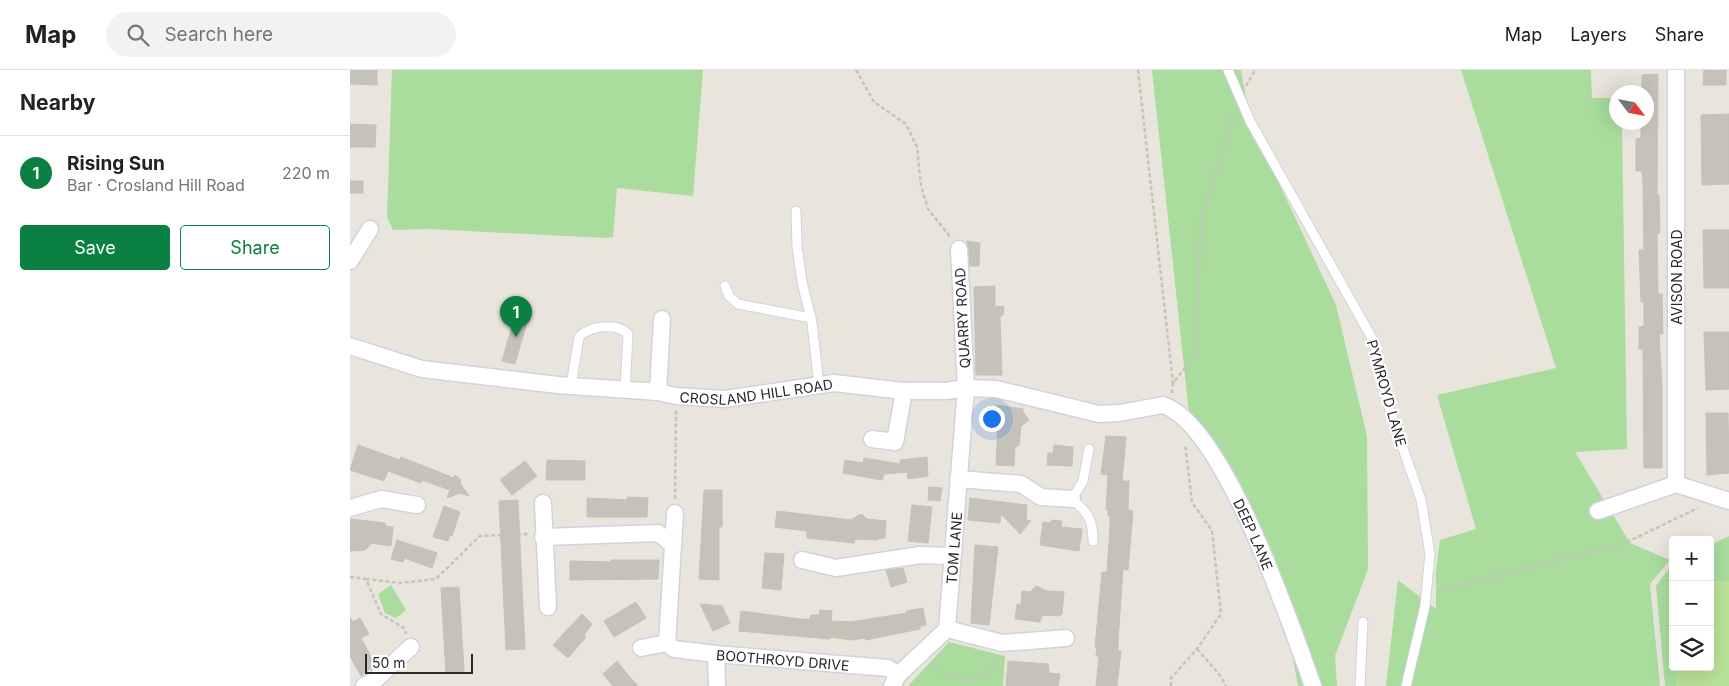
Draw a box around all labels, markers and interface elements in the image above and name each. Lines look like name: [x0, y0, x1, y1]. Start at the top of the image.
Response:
search box: [106, 12, 456, 57]
text: Map: [25, 20, 76, 49]
icon: search: [124, 21, 152, 49]
text: Search here: [164, 23, 273, 46]
text: Map: [1505, 24, 1542, 45]
text: Layers: [1570, 24, 1627, 45]
text: Share: [1655, 24, 1704, 45]
north arrow: [1609, 85, 1654, 130]
text: Nearby: [20, 90, 95, 115]
text: Rising Sun: [67, 152, 165, 175]
text: 1: [33, 163, 39, 183]
text: 220 m: [282, 163, 330, 183]
text: Bar · Crosland Hill Road: [67, 175, 245, 195]
button: Save: [20, 225, 170, 270]
button: Share: [180, 225, 330, 270]
street label: AVISON ROAD: [1668, 229, 1685, 325]
street label: QUARRY ROAD: [951, 267, 973, 369]
pin: 1: [500, 296, 532, 337]
street label: PYMROYD LANE: [1364, 338, 1410, 448]
street label: CROSLAND HILL ROAD: [679, 375, 834, 408]
your location: [979, 406, 1005, 432]
street label: DEEP LANE: [1230, 496, 1277, 572]
street label: TOM LANE: [942, 511, 965, 585]
map controls: [1669, 536, 1714, 671]
button: +: [1669, 536, 1714, 581]
button: −: [1669, 581, 1714, 626]
button: layers: [1669, 626, 1714, 671]
street label: BOOTHROYD DRIVE: [716, 646, 850, 673]
scale bar: [365, 651, 472, 674]
text: 50 m: [372, 654, 406, 671]

